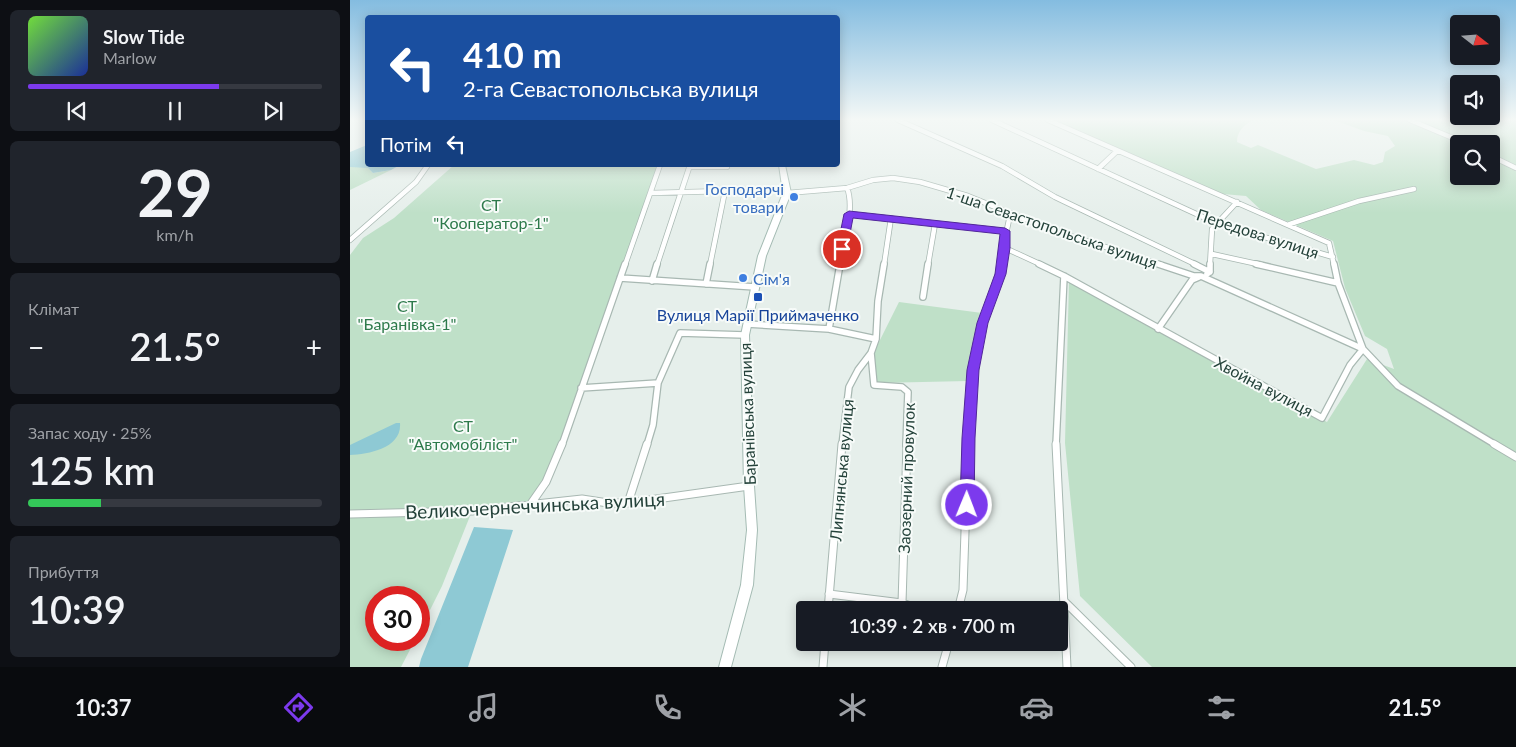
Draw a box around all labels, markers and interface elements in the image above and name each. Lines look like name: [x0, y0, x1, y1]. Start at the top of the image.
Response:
north arrow: [1450, 15, 1500, 65]
map controls: [1450, 15, 1500, 185]
text: Slow Tide: [103, 25, 185, 48]
text: 410 m: [463, 33, 562, 75]
icon: left: [380, 35, 445, 100]
text: Marlow: [103, 48, 157, 67]
text: 2-га Севастопольська вулиця: [463, 75, 759, 102]
button: sound: [1450, 75, 1500, 125]
icon: previous: [63, 97, 91, 125]
icon: pause: [161, 97, 189, 125]
icon: next: [259, 97, 287, 125]
icon: left: [442, 130, 470, 158]
text: Потім: [380, 133, 432, 156]
button: search: [1450, 135, 1500, 185]
text: 29: [137, 153, 213, 231]
place label: Господарчі товари: [705, 179, 784, 216]
street label: 1-ша Севастопольська вулиця: [944, 182, 1160, 272]
marker: Господарчі товари: [788, 191, 800, 203]
park label: СТ "Кооператор-1": [433, 195, 549, 232]
street label: Передова вулиця: [1194, 204, 1322, 262]
text: km/h: [156, 225, 194, 244]
pin: [821, 228, 863, 270]
icon: arrive: [828, 235, 856, 263]
place label: Сім'я: [753, 269, 790, 288]
marker: Сім'я: [737, 272, 749, 284]
marker: Вулиця Марії Приймаченко: [752, 291, 764, 303]
park label: СТ "Баранівка-1": [358, 296, 456, 333]
text: Клімат: [28, 299, 79, 318]
place label: Вулиця Марії Приймаченко: [657, 305, 859, 324]
text: 21.5°: [130, 323, 220, 369]
text: −: [28, 330, 44, 364]
text: +: [306, 330, 322, 364]
street label: Баранівська вулиця: [735, 342, 759, 486]
street label: Хвойна вулиця: [1211, 352, 1317, 420]
street label: Липнянська вулиця: [825, 398, 857, 543]
street label: Заозерний провулок: [894, 401, 918, 554]
park label: СТ "Автомобіліст": [409, 416, 517, 453]
text: Запас ходу · 25%: [28, 423, 152, 442]
text: 125 km: [28, 447, 155, 493]
position arrow: [940, 478, 992, 530]
street label: Великочернеччинська вулиця: [404, 487, 666, 523]
text: Прибуття: [28, 562, 99, 581]
text: 10:39: [28, 586, 126, 632]
speed limit sign: 30: [365, 586, 430, 651]
text: 10:39 · 2 хв · 700 m: [849, 614, 1015, 637]
icon: directions: [281, 690, 316, 725]
icon: music: [466, 690, 501, 725]
icon: phone: [650, 690, 685, 725]
icon: climate: [835, 690, 870, 725]
icon: car: [1019, 690, 1054, 725]
icon: filters: [1204, 690, 1239, 725]
text: 10:37: [75, 694, 132, 721]
text: 21.5°: [1389, 694, 1441, 721]

